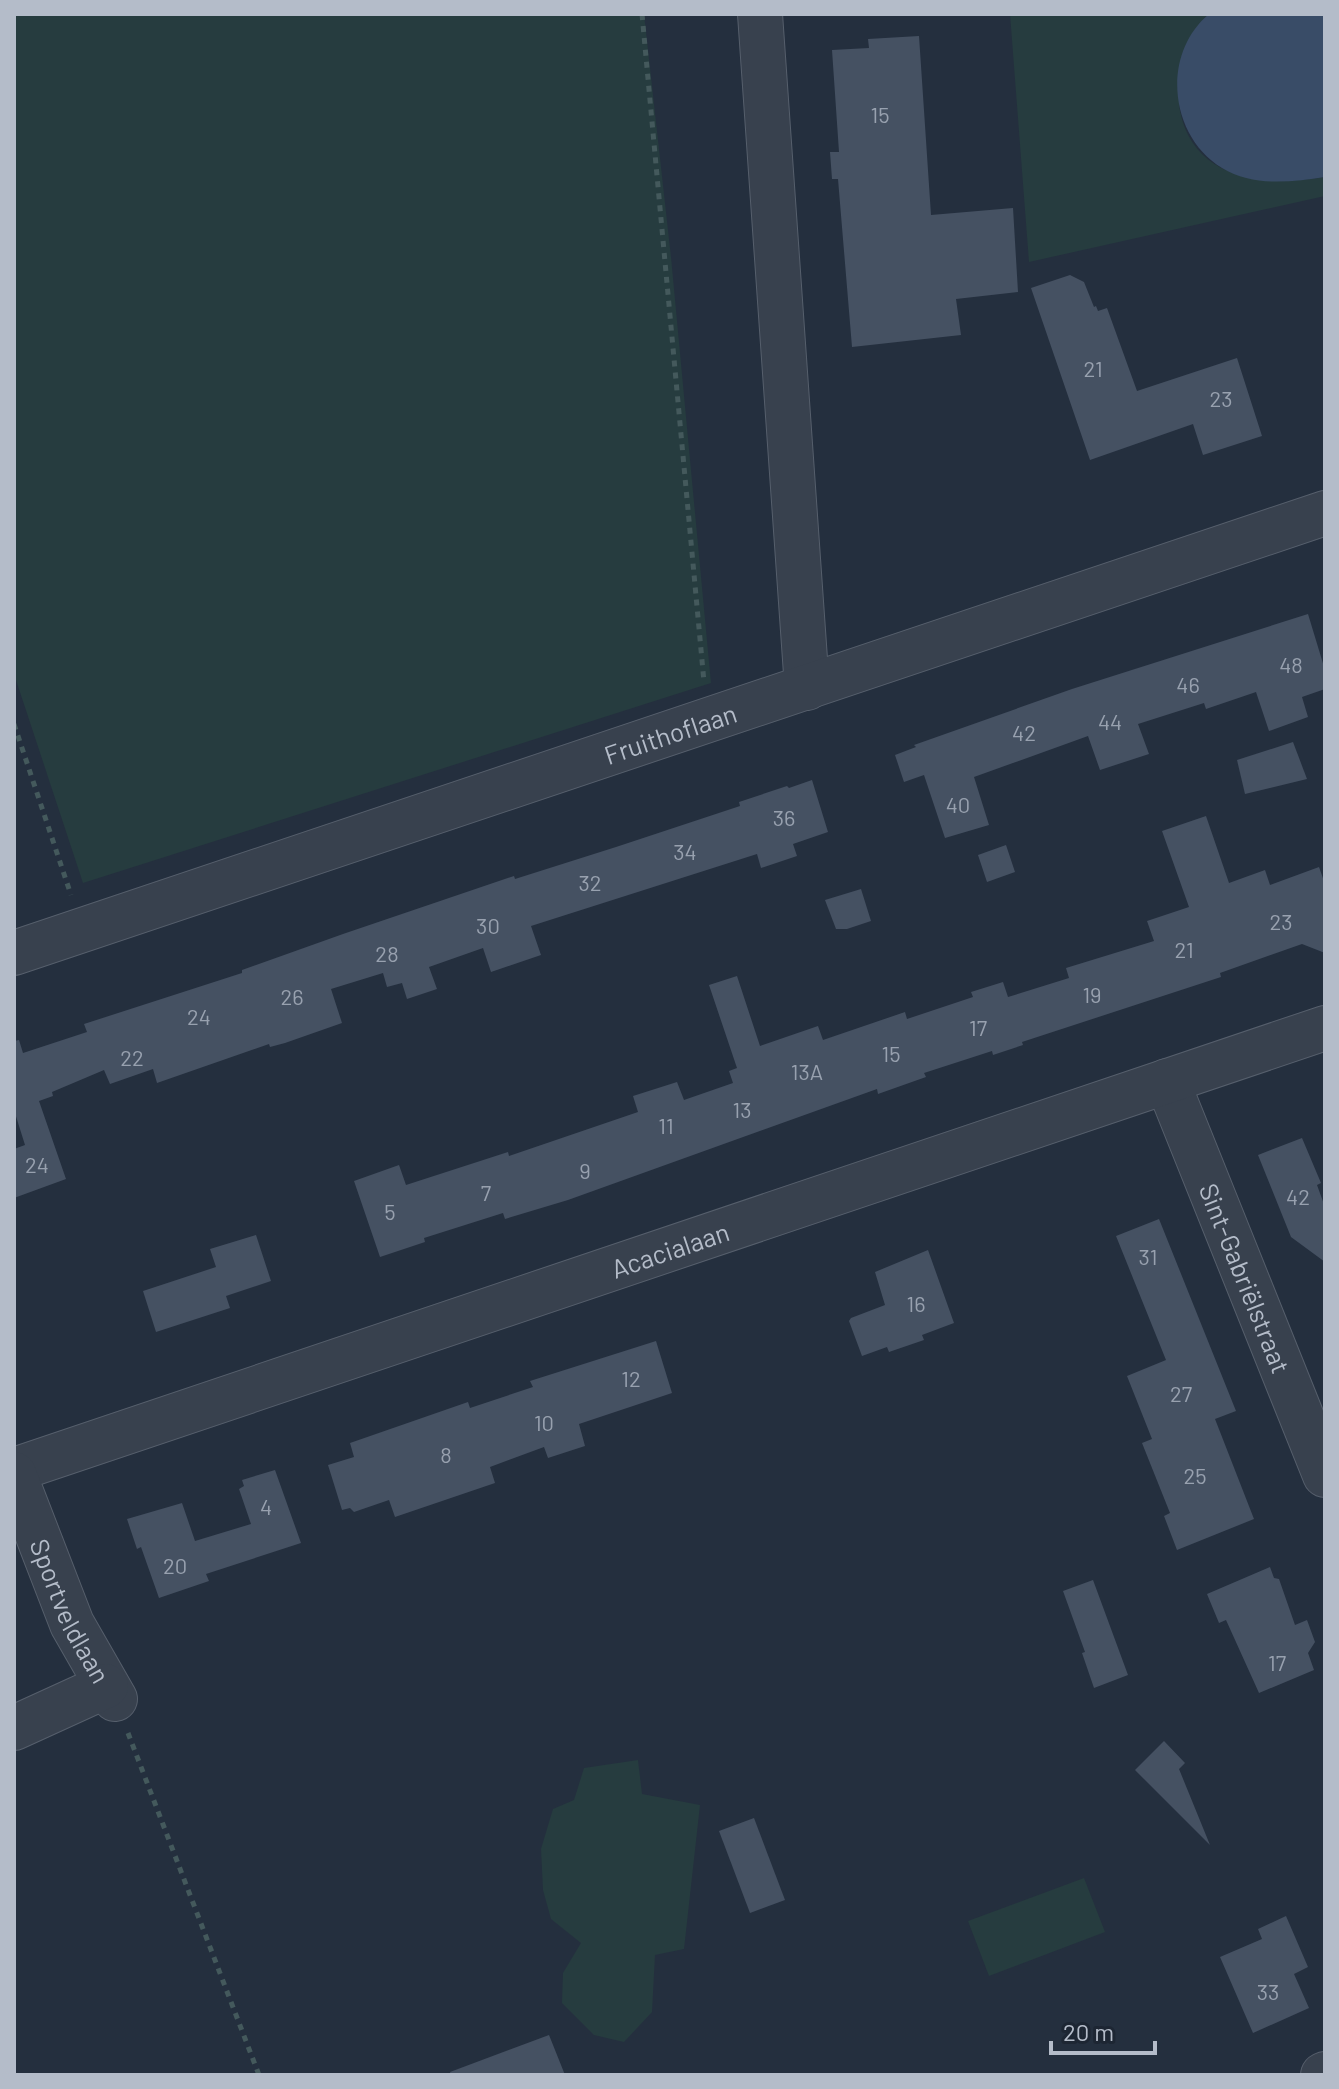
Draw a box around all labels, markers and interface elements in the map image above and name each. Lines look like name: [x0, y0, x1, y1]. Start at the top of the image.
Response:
house number: 15: [870, 101, 890, 127]
house number: 21: [1083, 355, 1103, 381]
house number: 23: [1210, 385, 1233, 411]
house number: 48: [1279, 651, 1303, 677]
house number: 46: [1176, 671, 1200, 697]
street label: Fruithoflaan: [600, 696, 740, 769]
house number: 44: [1098, 708, 1122, 734]
house number: 42: [1012, 719, 1036, 745]
house number: 40: [946, 791, 970, 817]
house number: 36: [773, 804, 795, 830]
house number: 34: [673, 838, 697, 864]
house number: 32: [578, 869, 602, 895]
house number: 23: [1270, 908, 1293, 934]
house number: 30: [476, 912, 500, 938]
house number: 21: [1174, 936, 1194, 962]
house number: 28: [375, 940, 399, 966]
house number: 19: [1082, 981, 1102, 1007]
house number: 26: [280, 983, 304, 1009]
house number: 24: [187, 1003, 211, 1029]
house number: 17: [969, 1014, 987, 1040]
house number: 15: [881, 1040, 901, 1066]
house number: 22: [120, 1044, 144, 1070]
house number: 13A: [791, 1058, 823, 1084]
house number: 13: [732, 1096, 752, 1122]
house number: 11: [658, 1112, 674, 1138]
house number: 24: [25, 1151, 49, 1177]
house number: 9: [579, 1157, 591, 1183]
street label: Sint-Gabriëlstraat: [1194, 1178, 1298, 1377]
house number: 7: [481, 1179, 491, 1205]
house number: 42: [1286, 1183, 1310, 1209]
house number: 5: [384, 1198, 396, 1224]
street label: Acacialaan: [607, 1215, 733, 1283]
house number: 31: [1139, 1243, 1157, 1269]
house number: 16: [906, 1290, 926, 1316]
house number: 12: [621, 1365, 641, 1391]
house number: 27: [1170, 1380, 1192, 1406]
house number: 10: [534, 1409, 554, 1435]
house number: 8: [440, 1441, 452, 1467]
house number: 25: [1183, 1462, 1207, 1488]
house number: 4: [260, 1493, 272, 1519]
street label: Sportveldlaan: [25, 1534, 118, 1688]
house number: 20: [163, 1552, 187, 1578]
house number: 17: [1268, 1649, 1286, 1675]
house number: 33: [1257, 1978, 1279, 2004]
scale bar: [1051, 2005, 1155, 2055]
text: 20 m: [1063, 2017, 1114, 2046]

